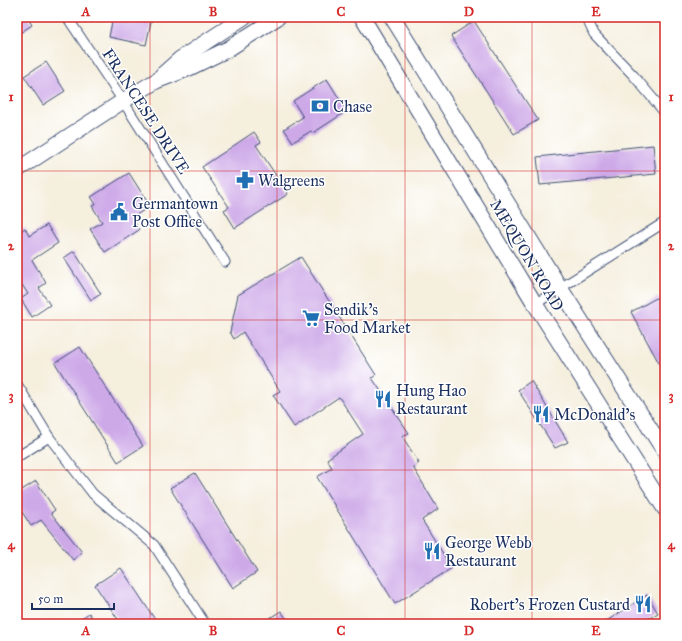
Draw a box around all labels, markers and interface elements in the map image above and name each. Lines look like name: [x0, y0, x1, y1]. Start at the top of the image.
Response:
text: A: [81, 4, 91, 20]
text: B: [209, 4, 218, 20]
text: C: [337, 4, 346, 20]
text: D: [464, 4, 474, 20]
text: E: [591, 4, 601, 20]
street label: FRANCESE DRIVE: [98, 45, 194, 177]
text: 1: [8, 89, 14, 105]
text: 1: [668, 89, 674, 105]
bank icon: Chase: [310, 96, 330, 116]
place label: Chase: [333, 97, 372, 116]
pharmacy icon: Walgreens: [235, 170, 255, 190]
place label: Walgreens: [258, 171, 325, 191]
place label: Germantown Post Office: [132, 194, 218, 231]
street label: MEQUON ROAD: [486, 196, 568, 314]
public building icon: Germantown Post Office: [109, 202, 129, 222]
text: 2: [8, 238, 15, 254]
text: 2: [668, 238, 675, 254]
place label: Sendik's Food Market: [324, 300, 411, 337]
supermarket icon: Sendik's Food Market: [301, 308, 321, 328]
place label: Hung Hao Restaurant: [396, 381, 468, 418]
text: 3: [8, 388, 14, 404]
text: 3: [668, 388, 674, 404]
restaurant icon: Hung Hao Restaurant: [373, 389, 393, 409]
restaurant icon: McDonald's: [531, 404, 551, 424]
place label: McDonald's: [554, 405, 635, 424]
place label: George Webb Restaurant: [445, 533, 532, 570]
text: 4: [7, 537, 15, 553]
text: 4: [667, 537, 675, 553]
restaurant icon: George Webb Restaurant: [422, 541, 442, 561]
scale bar: [32, 585, 114, 611]
text: 50 m: [38, 592, 63, 606]
restaurant icon: Robert's Frozen Custard: [633, 594, 653, 614]
place label: Robert's Frozen Custard: [469, 595, 630, 614]
text: A: [81, 623, 91, 639]
text: B: [209, 623, 218, 639]
text: C: [337, 623, 346, 639]
text: D: [464, 623, 474, 639]
text: E: [591, 623, 601, 639]

